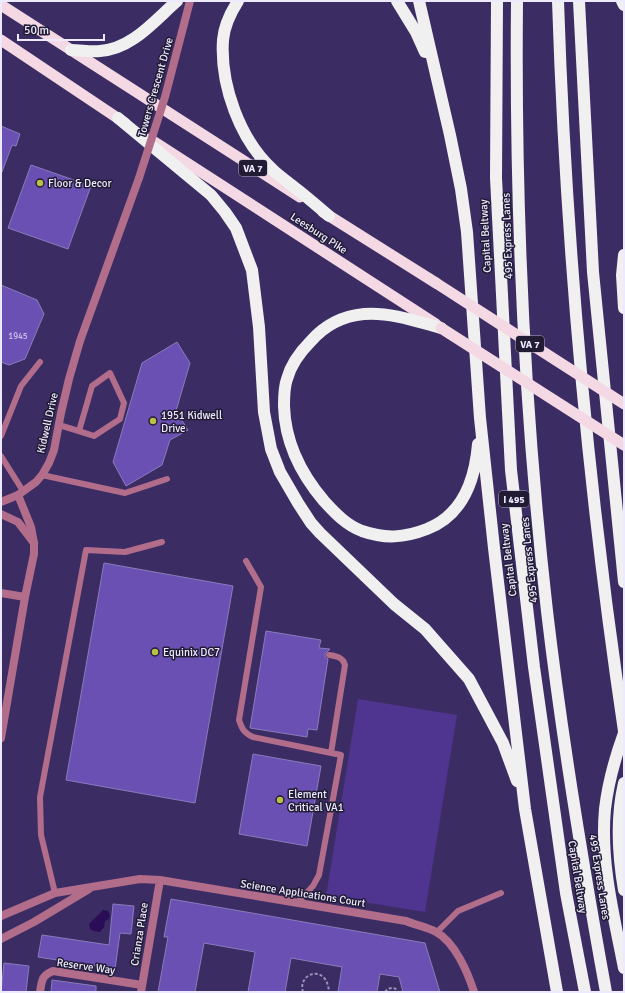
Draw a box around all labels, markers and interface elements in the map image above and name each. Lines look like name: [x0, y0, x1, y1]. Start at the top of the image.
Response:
scale bar: [18, 16, 104, 42]
text: 50 m: [24, 23, 49, 38]
street label: Towers Crescent Drive: [135, 36, 176, 138]
road number: VA 7: [239, 160, 267, 176]
place label: Floor & Decor: [48, 177, 112, 190]
marker: Floor & Decor: [35, 178, 45, 188]
street label: 495 Express Lanes: [499, 192, 516, 279]
street label: Capital Beltway: [477, 198, 494, 273]
street label: Leesburg Pike: [288, 210, 350, 257]
house number: 1945: [8, 331, 28, 342]
road number: VA 7: [516, 336, 544, 352]
street label: Kidwell Drive: [34, 391, 61, 455]
place label: 1951 Kidwell Drive: [161, 409, 222, 435]
marker: 1951 Kidwell Drive: [148, 416, 158, 426]
road number: I 495: [499, 491, 529, 507]
street label: 495 Express Lanes: [519, 516, 540, 604]
street label: Capital Beltway: [497, 522, 519, 597]
place label: Equinix DC7: [163, 646, 220, 659]
marker: Equinix DC7: [150, 647, 160, 657]
place label: Element Critical VA1: [288, 788, 344, 814]
marker: Element Critical VA1: [275, 795, 285, 805]
street label: 495 Express Lanes: [586, 833, 613, 921]
street label: Capital Beltway: [565, 840, 590, 915]
street label: Science Applications Court: [239, 877, 367, 910]
street label: Crianza Place: [128, 901, 151, 967]
street label: Reserve Way: [56, 956, 117, 977]

